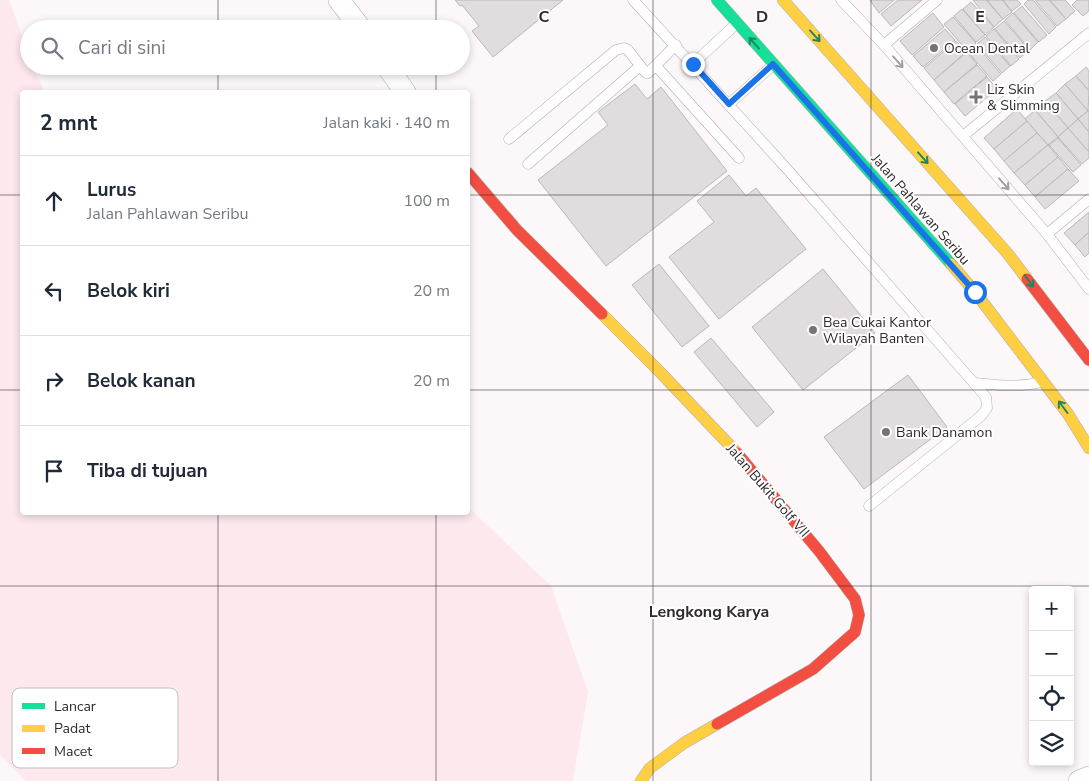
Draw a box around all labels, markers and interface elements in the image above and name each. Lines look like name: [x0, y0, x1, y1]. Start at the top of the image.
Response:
text: C: [539, 6, 550, 28]
text: D: [756, 6, 768, 28]
text: E: [975, 6, 985, 28]
search box: [20, 20, 470, 75]
one-way arrow: [810, 30, 821, 43]
icon: search: [38, 34, 66, 62]
text: Cari di sini: [78, 35, 166, 61]
one-way arrow: [749, 36, 760, 49]
place label: Ocean Dental: [944, 39, 1031, 58]
marker: Ocean Dental: [928, 42, 940, 54]
route end: [682, 53, 705, 76]
one-way arrow: [892, 55, 904, 68]
place label: Liz Skin & Slimming: [987, 80, 1060, 115]
marker: Liz Skin & Slimming: [969, 90, 983, 104]
text: 2 mnt: [40, 109, 97, 137]
text: Jalan kaki · 140 m: [323, 112, 450, 134]
street label: Jalan Pahlawan Seribu: [866, 149, 974, 269]
one-way arrow: [917, 152, 929, 165]
text: Lurus: [87, 177, 136, 203]
one-way arrow: [999, 178, 1010, 191]
icon: ahead: [40, 187, 68, 215]
text: 100 m: [403, 190, 450, 212]
text: Jalan Pahlawan Seribu: [87, 203, 249, 225]
one-way arrow: [1024, 274, 1034, 288]
icon: left: [40, 277, 68, 305]
text: Belok kiri: [87, 278, 170, 304]
text: 20 m: [413, 280, 450, 302]
route start: [964, 281, 987, 304]
place label: Bea Cukai Kantor Wilayah Banten: [823, 313, 931, 348]
marker: Bea Cukai Kantor Wilayah Banten: [807, 324, 819, 336]
icon: right: [40, 367, 68, 395]
text: Belok kanan: [87, 368, 196, 394]
text: 20 m: [413, 370, 450, 392]
one-way arrow: [1057, 401, 1068, 414]
place label: Bank Danamon: [896, 423, 992, 442]
marker: Bank Danamon: [880, 426, 892, 438]
street label: Jalan Bukit Golf VII: [721, 439, 814, 541]
icon: arrive: [40, 457, 68, 485]
text: Tiba di tujuan: [87, 458, 208, 484]
map controls: [1029, 586, 1074, 766]
button: +: [1029, 586, 1074, 631]
district label: Lengkong Karya: [649, 601, 769, 623]
button: −: [1029, 631, 1074, 676]
button: locate: [1029, 676, 1074, 721]
legend: [12, 688, 178, 768]
text: Lancar: [54, 697, 96, 716]
text: Padat: [54, 719, 91, 738]
button: layers: [1029, 721, 1074, 766]
text: Macet: [54, 742, 92, 761]

